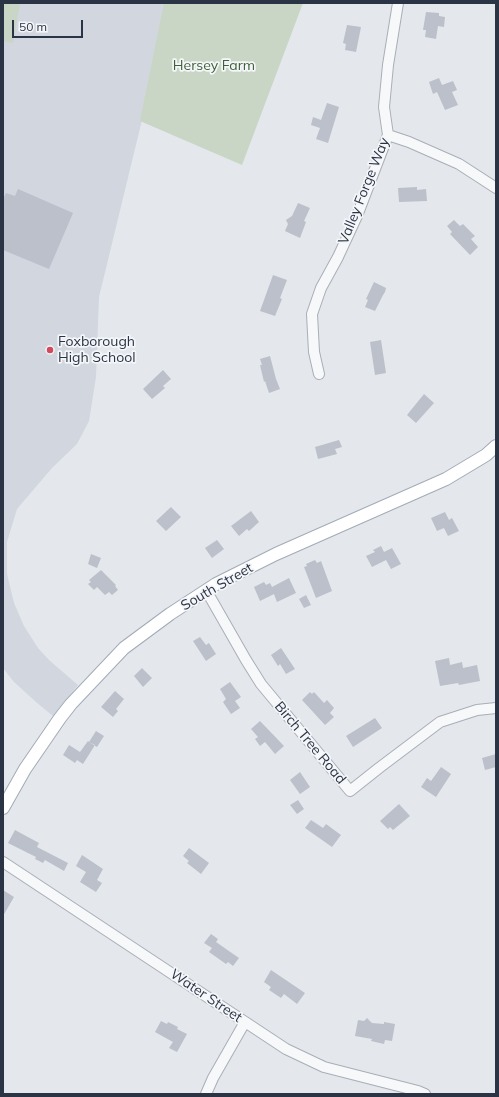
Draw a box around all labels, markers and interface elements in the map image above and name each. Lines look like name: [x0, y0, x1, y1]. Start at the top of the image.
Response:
scale bar: [14, 12, 85, 38]
text: 50 m: [19, 19, 47, 34]
park label: Hersey Farm: [173, 58, 255, 74]
street label: Valley Forge Way: [335, 135, 393, 247]
place label: Foxborough High School: [58, 334, 136, 366]
marker: Foxborough High School: [45, 345, 55, 355]
street label: South Street: [178, 560, 256, 614]
street label: Birch Tree Road: [271, 698, 349, 788]
street label: Water Street: [167, 966, 245, 1026]

